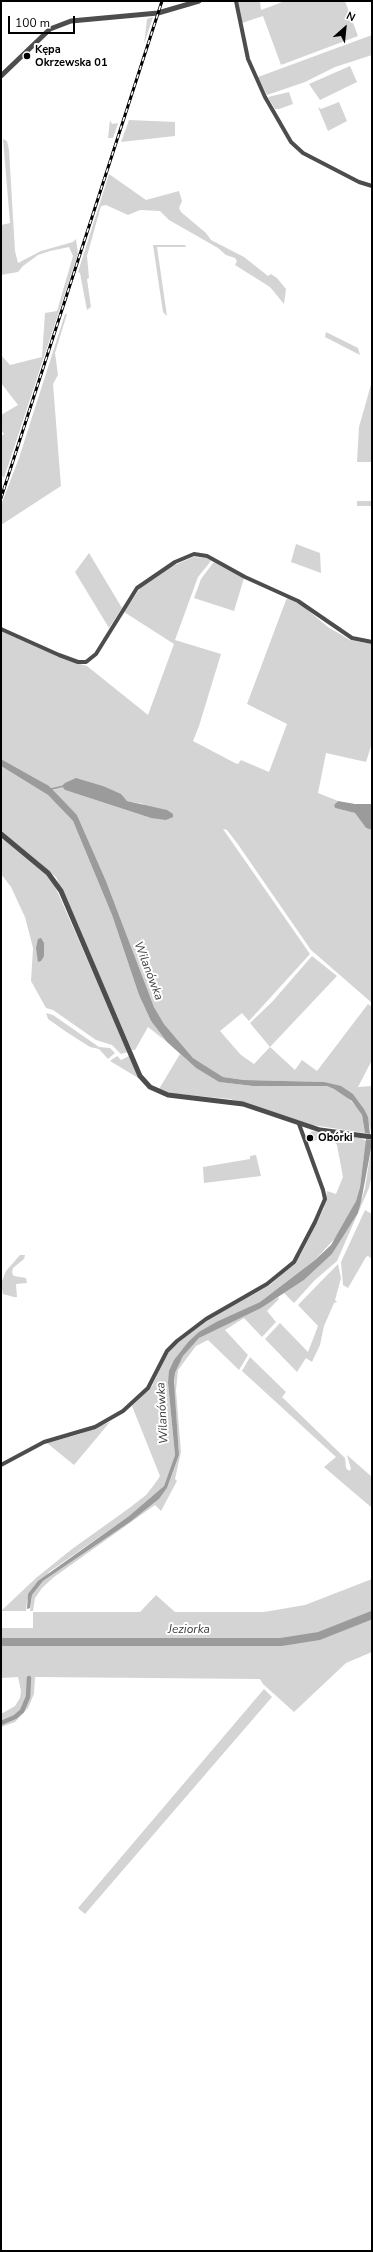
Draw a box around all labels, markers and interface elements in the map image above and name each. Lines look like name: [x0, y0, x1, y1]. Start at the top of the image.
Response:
scale bar: [10, 8, 77, 34]
north arrow: [325, 8, 365, 48]
text: N: [344, 8, 358, 25]
text: 100 m: [15, 15, 50, 31]
place label: Kępa Okrzewska 01: [35, 43, 108, 69]
marker: Kępa Okrzewska 01: [22, 51, 32, 61]
water label: Wilanówka: [130, 940, 166, 1002]
place label: Obórki: [318, 1131, 353, 1145]
marker: Obórki: [305, 1133, 315, 1143]
water label: Wilanówka: [154, 1382, 172, 1444]
water label: Jeziorka: [168, 1623, 210, 1637]

